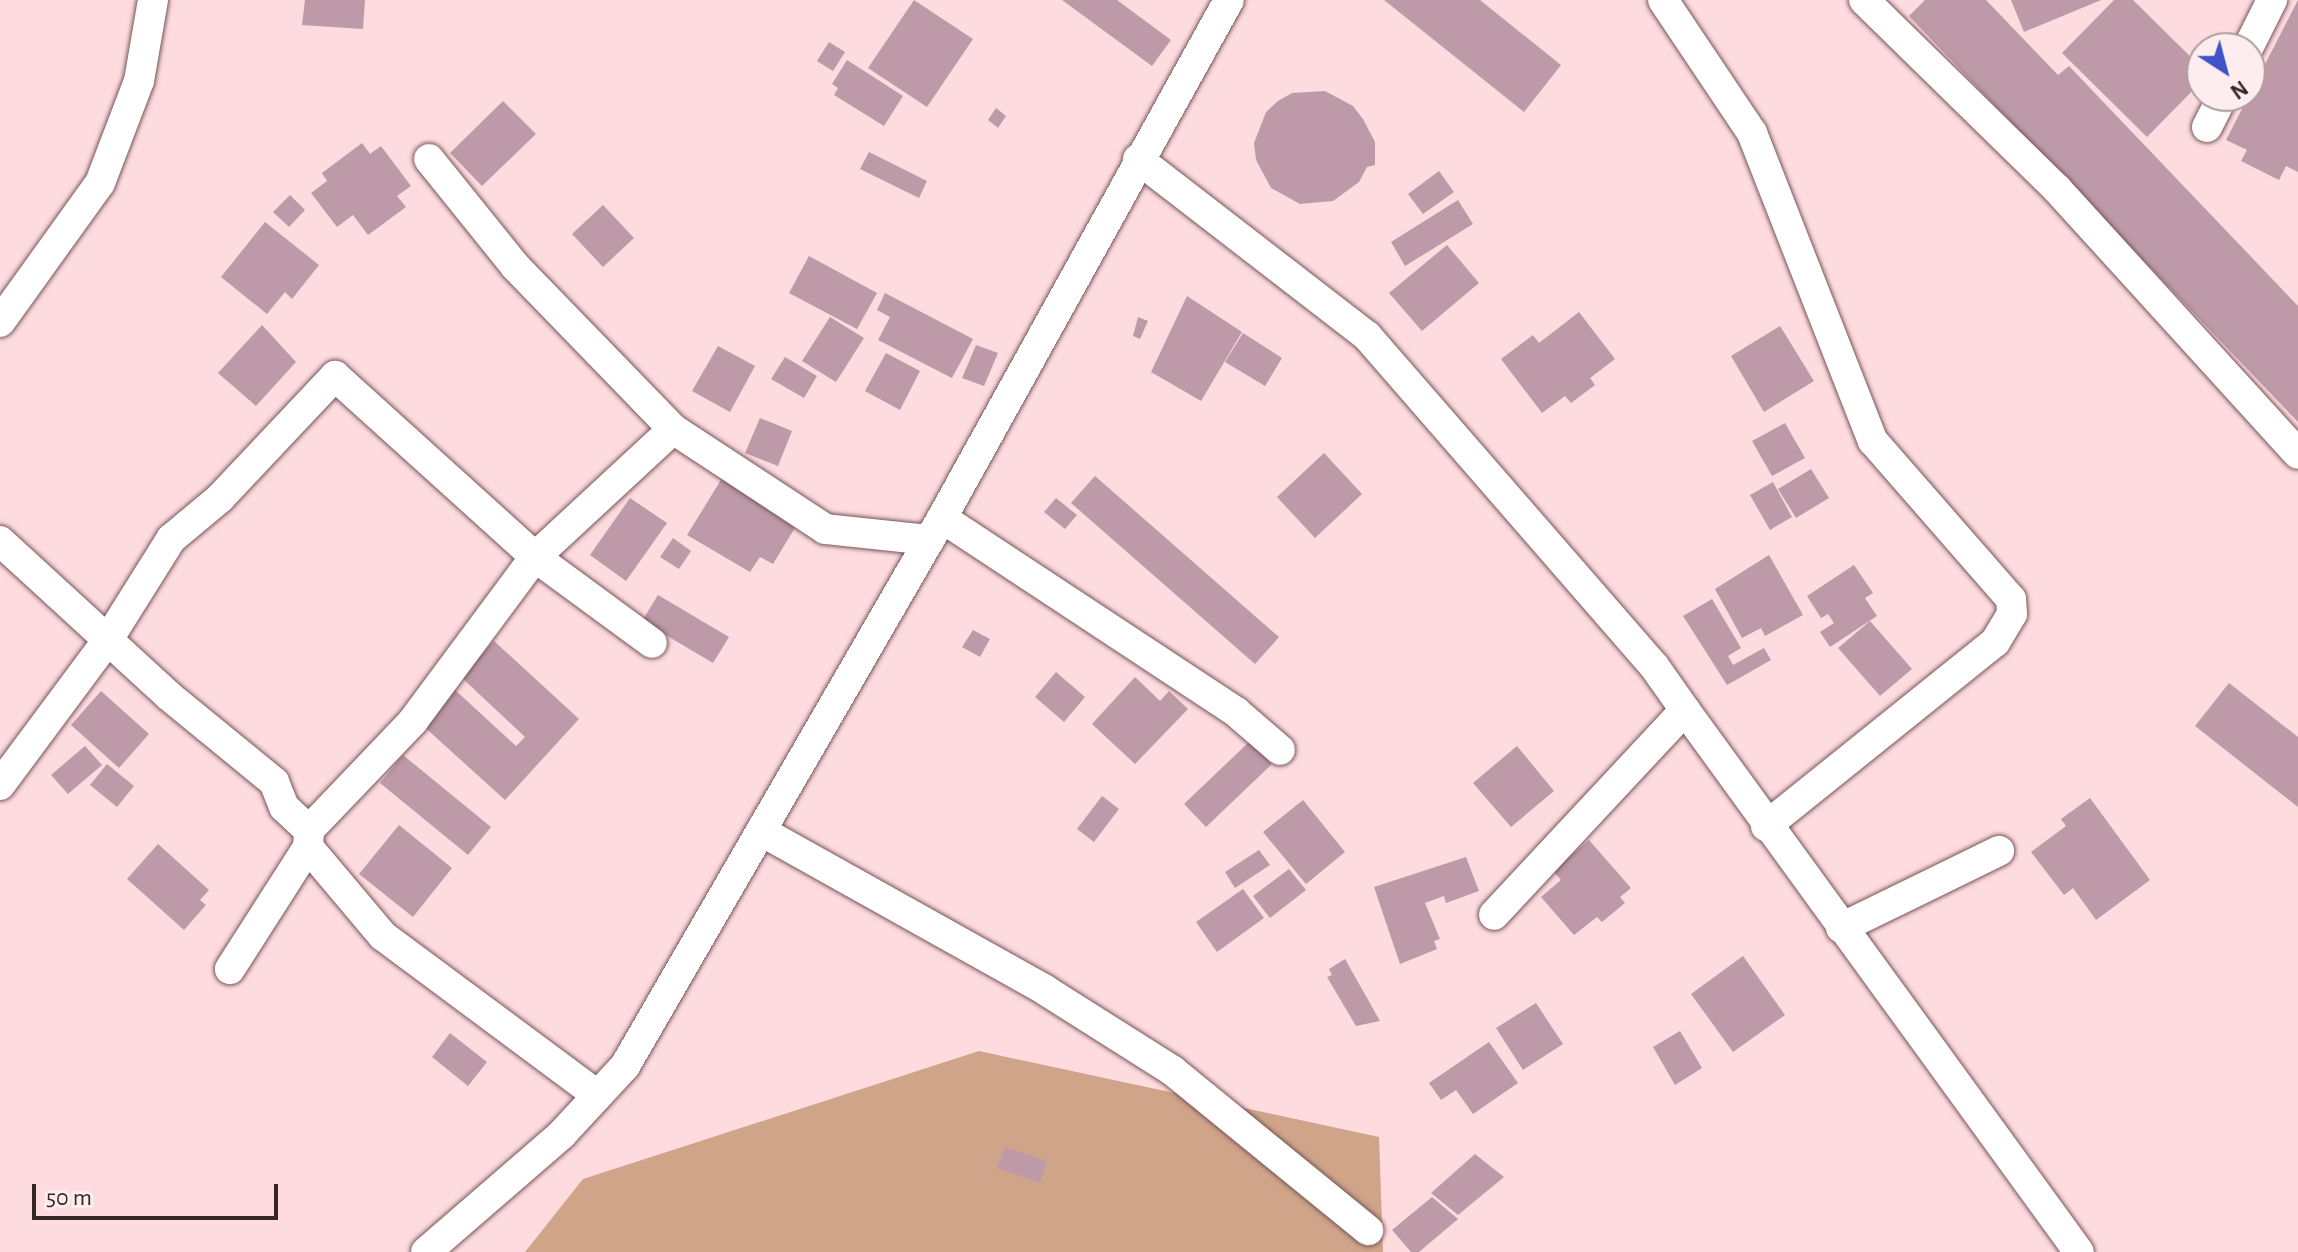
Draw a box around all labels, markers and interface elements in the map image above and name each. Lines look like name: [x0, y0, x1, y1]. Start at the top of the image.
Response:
north arrow: [2186, 32, 2266, 112]
text: N: [2226, 76, 2252, 103]
scale bar: [36, 1168, 282, 1218]
text: 50 m: [46, 1186, 92, 1210]

